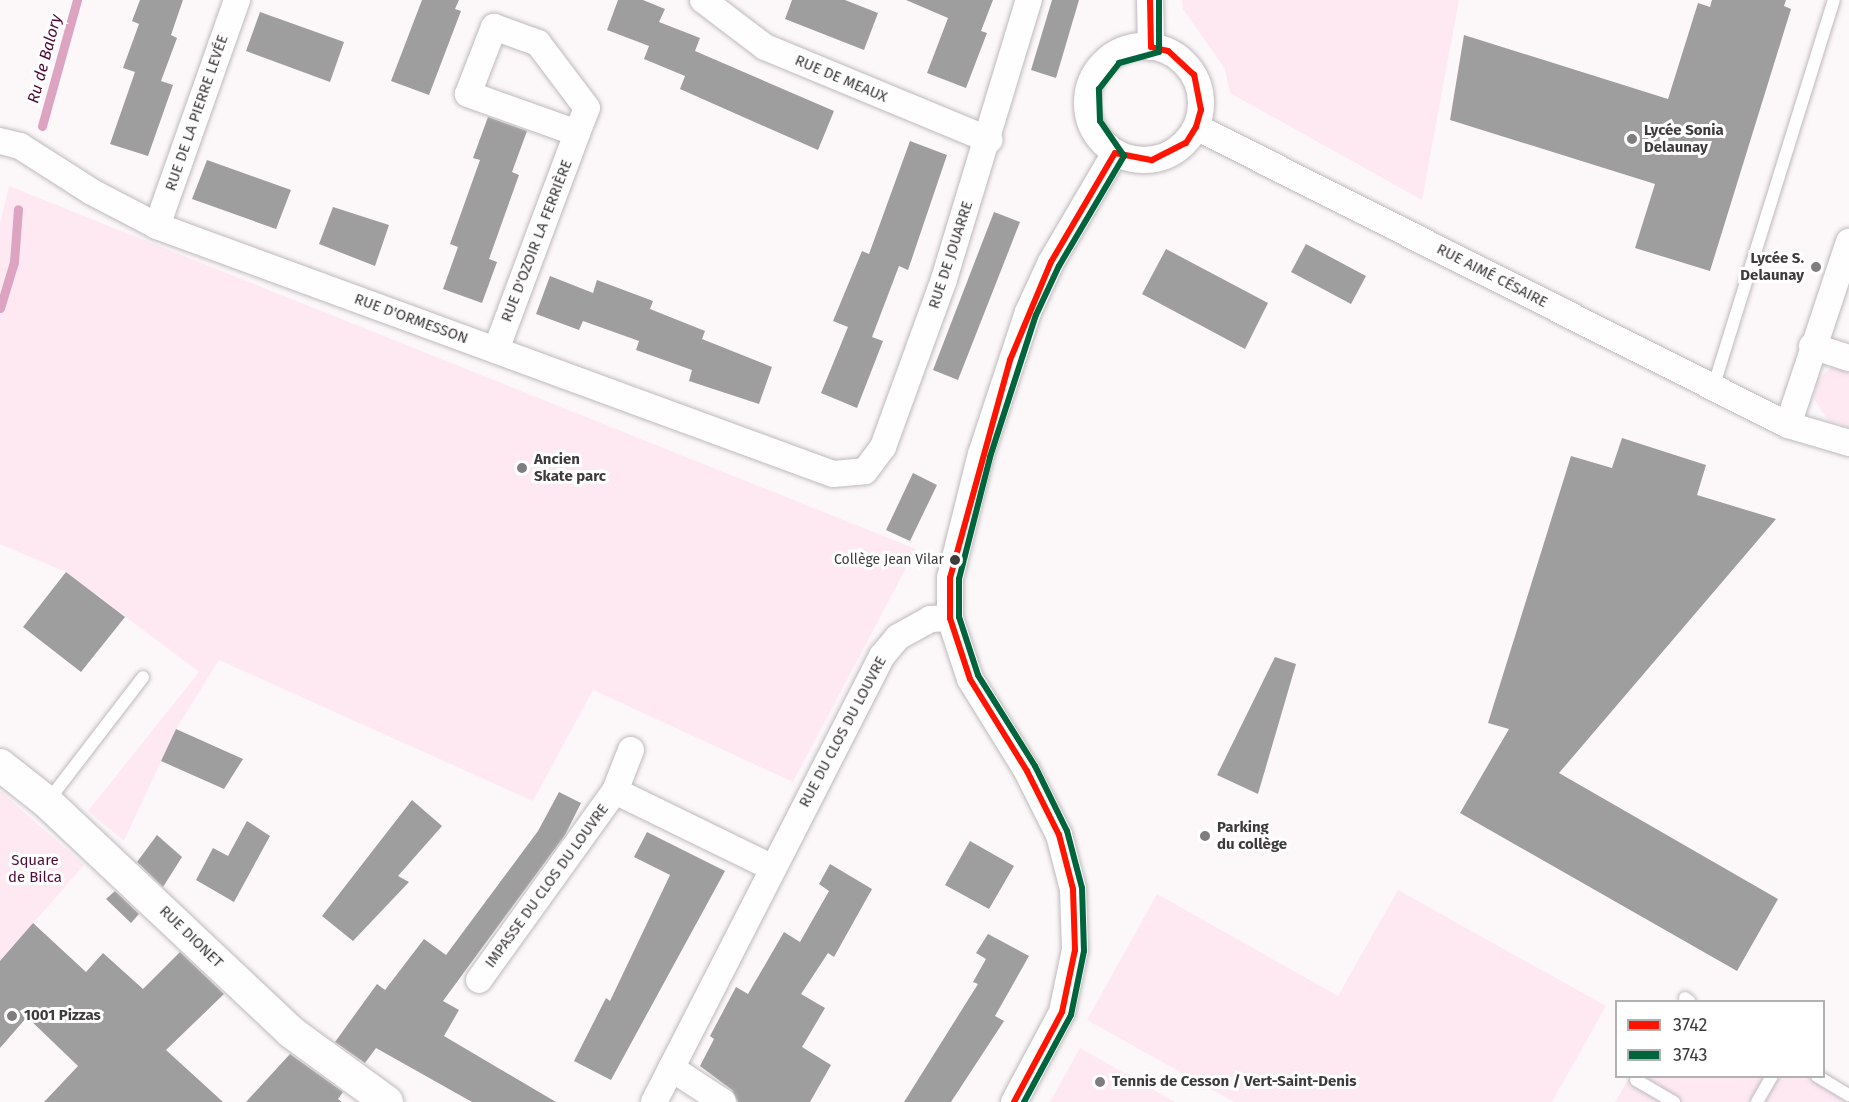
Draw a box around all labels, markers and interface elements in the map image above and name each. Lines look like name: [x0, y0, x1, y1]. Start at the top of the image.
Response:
water label: Ru de Balory: [24, 13, 66, 105]
street label: RUE DE LA PIERRE LEVÉE: [162, 33, 232, 193]
street label: RUE DE MEAUX: [792, 51, 890, 107]
place label: Lycée Sonia Delaunay: [1644, 121, 1724, 156]
marker: Lycée Sonia Delaunay: [1625, 132, 1639, 146]
street label: RUE D'OZOIR LA FERRIÈRE: [498, 157, 576, 325]
street label: RUE DE JOUARRE: [925, 199, 977, 311]
street label: RUE AIMÉ CÉSAIRE: [1434, 240, 1550, 312]
place label: Lycée S. Delaunay: [1740, 249, 1804, 284]
marker: Lycée S. Delaunay: [1809, 260, 1823, 274]
street label: RUE D'ORMESSON: [352, 290, 470, 348]
place label: Ancien Skate parc: [534, 450, 606, 485]
marker: Ancien Skate parc: [515, 461, 529, 475]
place label: Collège Jean Vilar: [834, 552, 944, 568]
marker: Collège Jean Vilar: [949, 554, 961, 566]
street label: RUE DU CLOS DU LOUVRE: [796, 653, 890, 811]
street label: IMPASSE DU CLOS DU LOUVRE: [482, 801, 612, 971]
place label: Parking du collège: [1217, 818, 1287, 853]
marker: Parking du collège: [1198, 829, 1212, 843]
park label: Square de Bilca: [8, 851, 62, 886]
street label: RUE DIONET: [155, 902, 227, 972]
legend: [1615, 1000, 1825, 1078]
place label: 1001 Pizzas: [24, 1007, 101, 1025]
marker: 1001 Pizzas: [5, 1009, 19, 1023]
text: 3742: [1673, 1014, 1707, 1036]
text: 3743: [1673, 1044, 1707, 1066]
place label: Tennis de Cesson / Vert-Saint-Denis: [1112, 1073, 1356, 1091]
marker: Tennis de Cesson / Vert-Saint-Denis: [1093, 1075, 1107, 1089]

